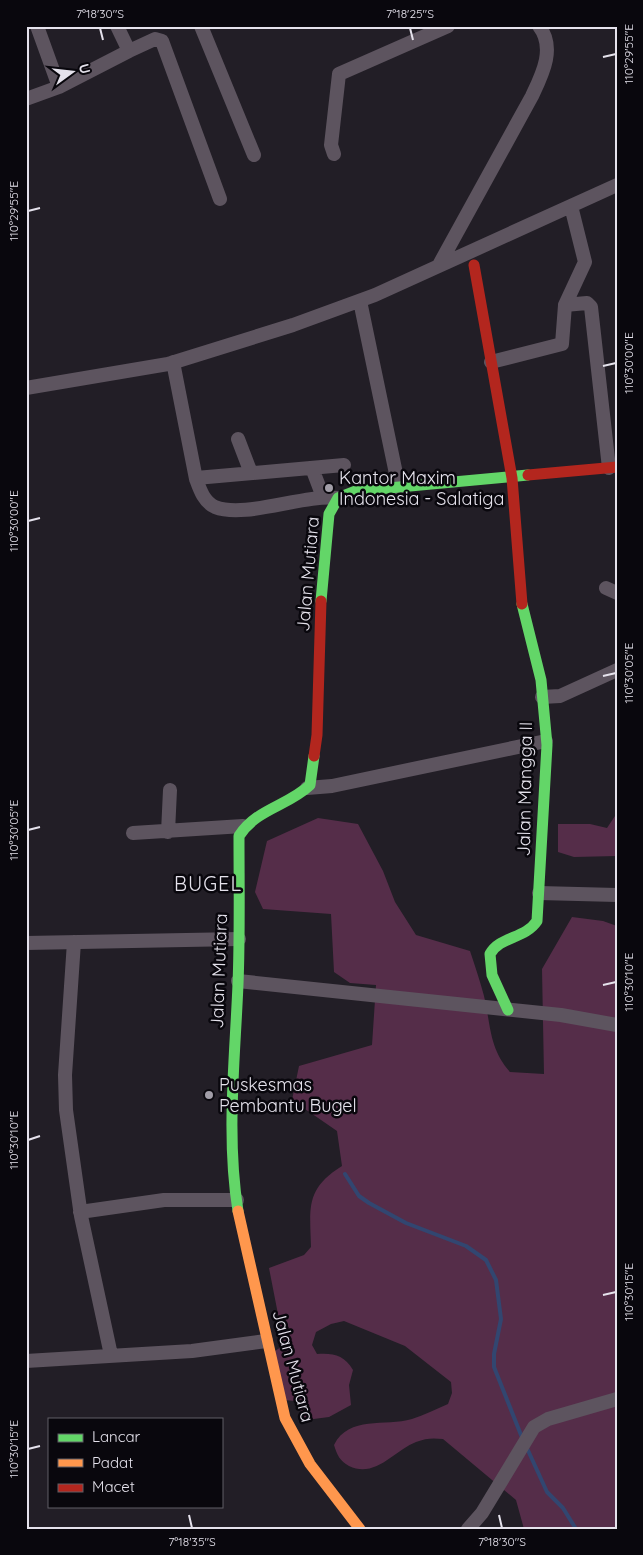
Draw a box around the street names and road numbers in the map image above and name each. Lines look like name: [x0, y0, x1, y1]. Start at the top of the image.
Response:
street label: Jalan Mutiara: [291, 516, 324, 632]
street label: Jalan Mangga II: [512, 721, 537, 857]
street label: Jalan Mutiara: [205, 913, 232, 1029]
street label: Jalan Mutiara: [267, 1307, 319, 1424]

